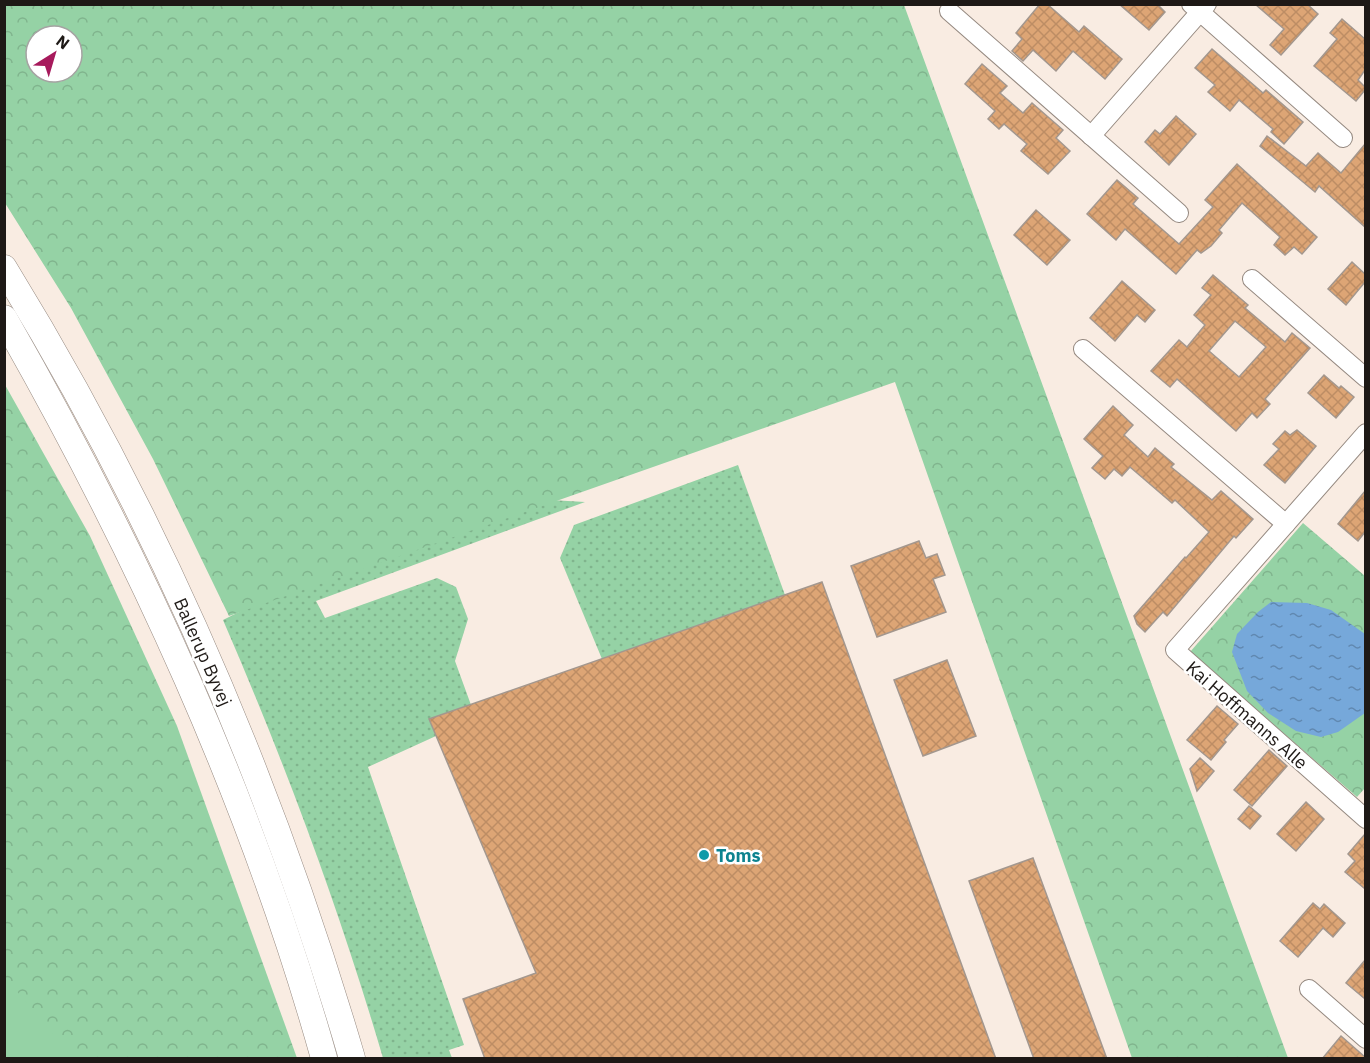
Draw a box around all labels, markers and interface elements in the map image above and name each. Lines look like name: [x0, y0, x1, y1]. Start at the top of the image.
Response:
north arrow: [24, 24, 84, 84]
text: N: [52, 31, 74, 53]
street label: Ballerup Byvej: [169, 594, 237, 710]
street label: Kai Hoffmanns Alle: [1181, 656, 1313, 774]
place label: Toms: [716, 844, 761, 867]
marker: Toms: [697, 848, 711, 862]

